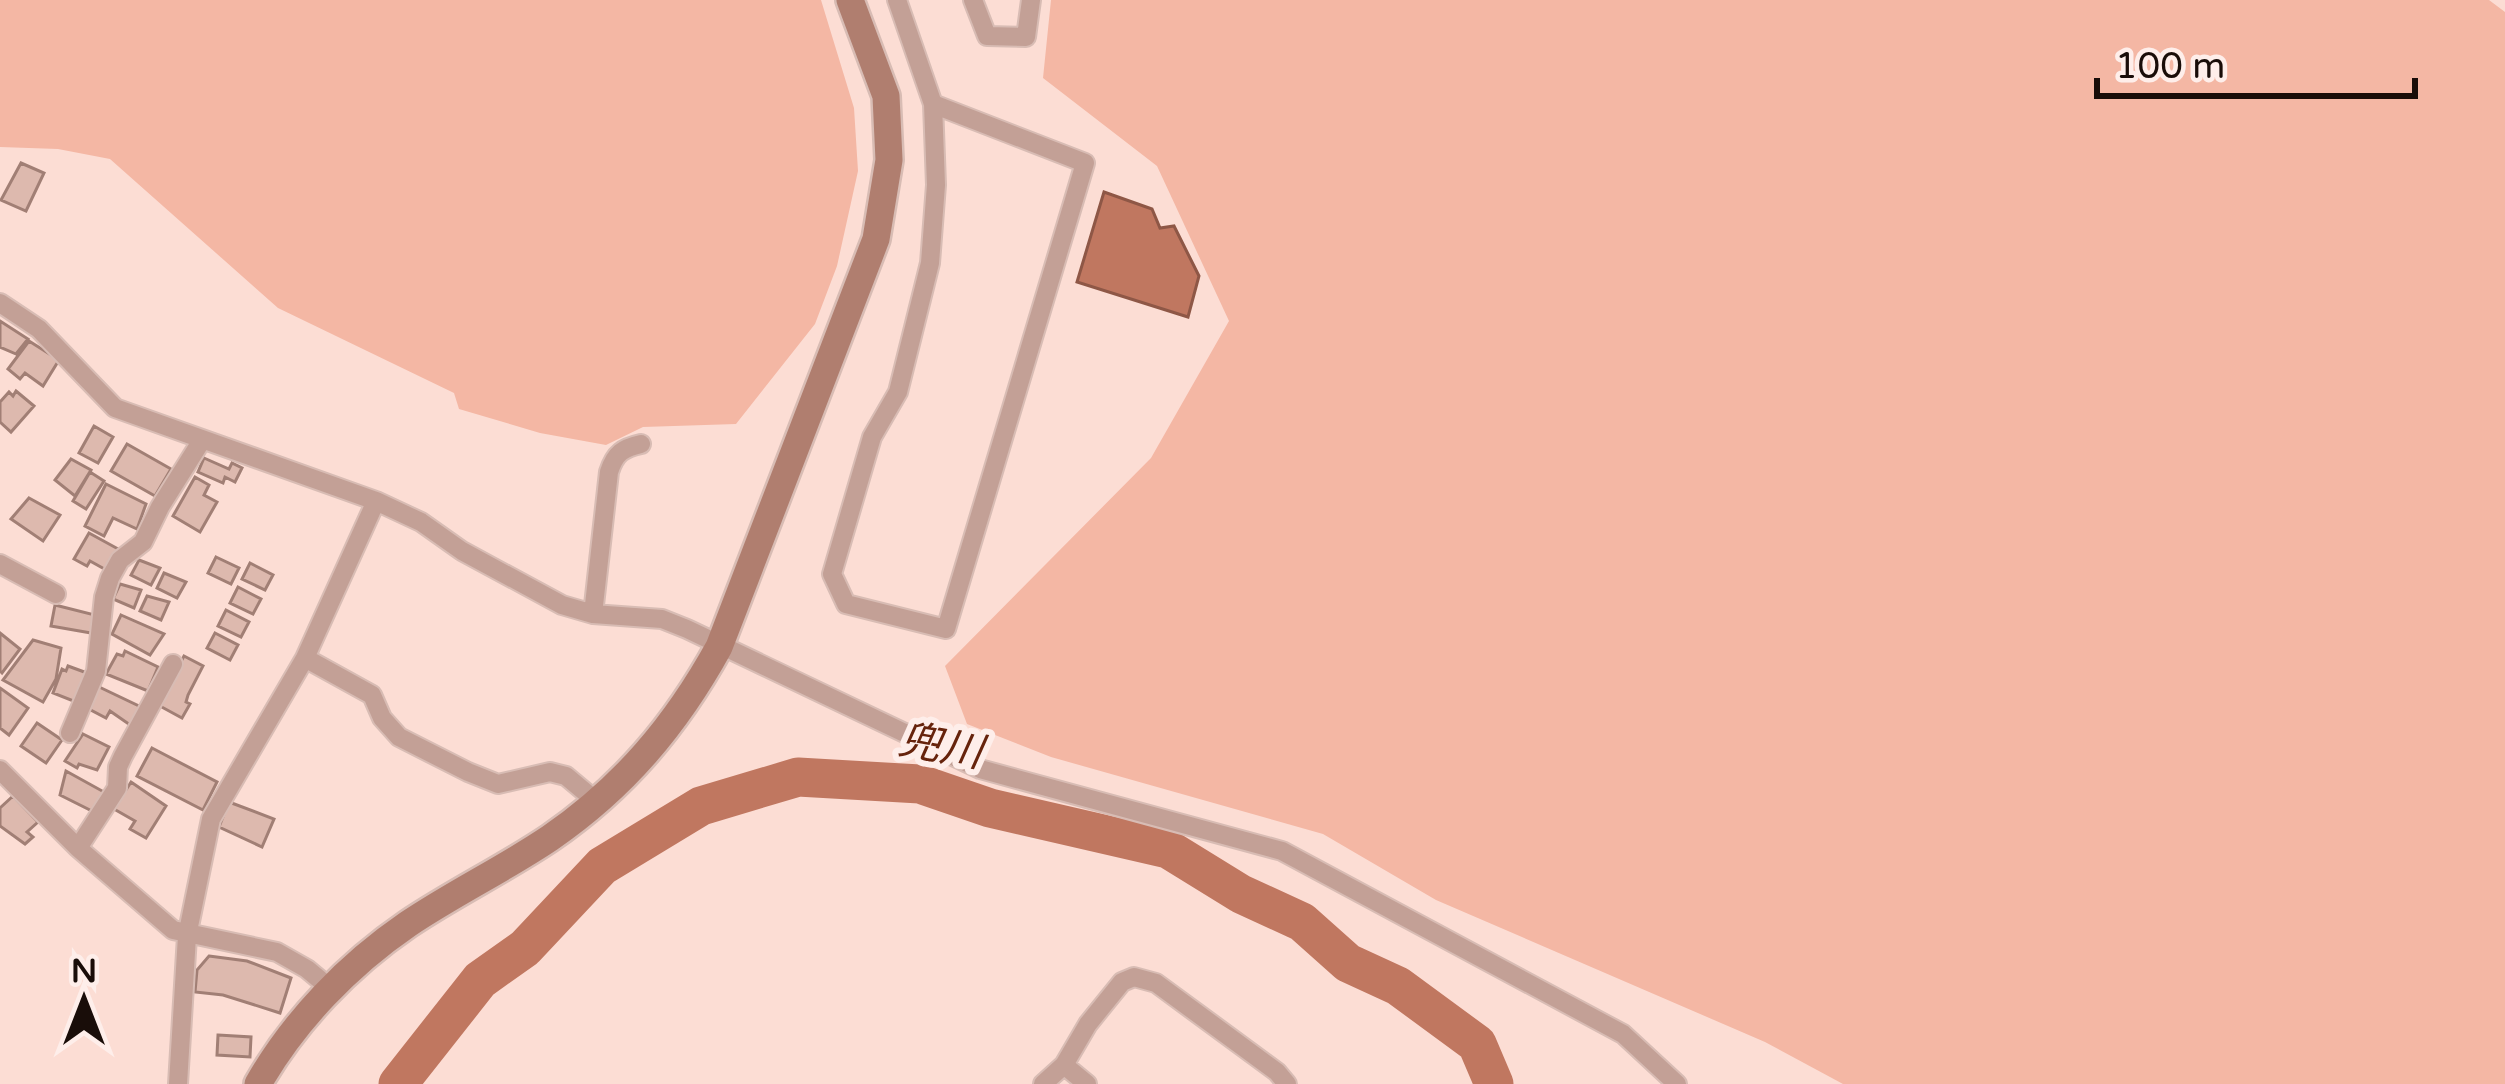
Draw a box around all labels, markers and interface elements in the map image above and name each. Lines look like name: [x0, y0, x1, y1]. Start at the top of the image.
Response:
scale bar: [2097, 24, 2415, 98]
text: 100 m: [2115, 45, 2225, 88]
water label: 兜川: [895, 714, 990, 780]
north arrow: [24, 940, 144, 1060]
text: N: [71, 952, 97, 991]

